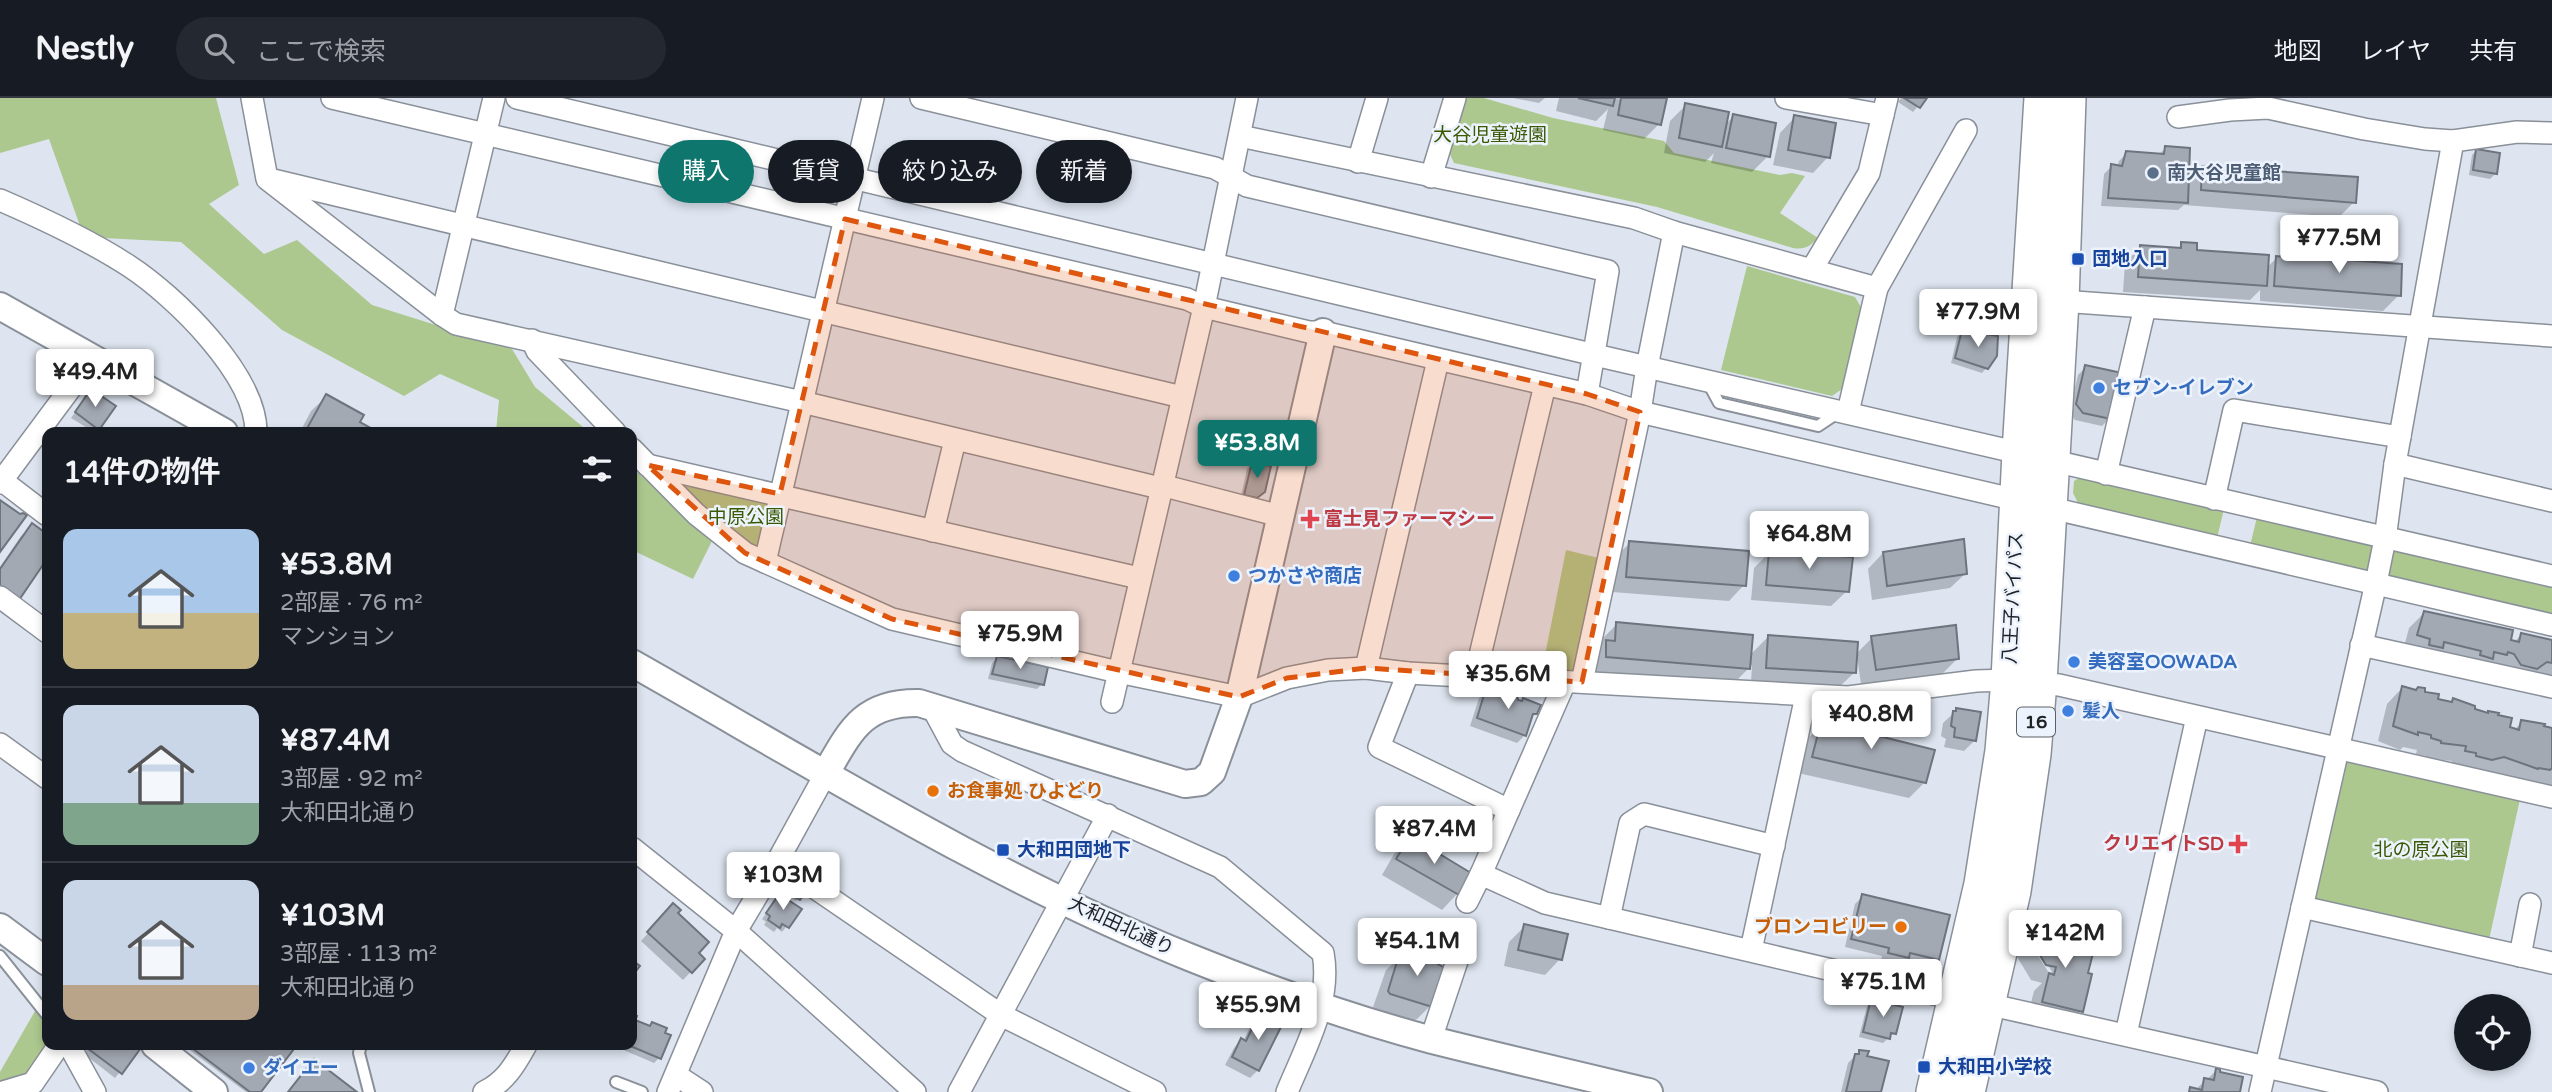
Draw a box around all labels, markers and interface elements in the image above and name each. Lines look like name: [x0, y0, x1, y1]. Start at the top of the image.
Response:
search box: [176, 17, 666, 80]
text: Nestly: [35, 29, 134, 68]
icon: search: [200, 29, 238, 67]
text: ここで検索: [256, 36, 386, 67]
text: 地図: [2274, 37, 2322, 66]
text: レイヤ: [2360, 37, 2431, 66]
text: 共有: [2469, 37, 2517, 66]
park label: 大谷児童遊園: [1433, 124, 1547, 146]
chip: 購入: [658, 140, 754, 203]
chip: 賃貸: [768, 140, 864, 203]
chip: 絞り込み: [878, 140, 1022, 203]
chip: 新着: [1036, 140, 1132, 203]
place label: 南大谷児童館: [2167, 162, 2281, 184]
marker: 南大谷児童館: [2145, 165, 2161, 181]
pin: ¥77.5M: [2282, 216, 2396, 275]
text: ¥77.5M: [2296, 224, 2382, 252]
place label: 団地入口: [2092, 248, 2168, 270]
marker: 団地入口: [2070, 251, 2086, 267]
pin: ¥77.9M: [1921, 289, 2035, 349]
text: ¥77.9M: [1935, 298, 2021, 326]
pin: ¥49.4M: [38, 350, 152, 409]
text: ¥49.4M: [52, 358, 138, 386]
place label: セブン-イレブン: [2113, 377, 2254, 399]
marker: セブン-イレブン: [2091, 380, 2107, 396]
pin: ¥53.8M: [1200, 420, 1314, 480]
text: ¥53.8M: [1214, 429, 1300, 457]
icon: filters: [578, 450, 616, 488]
text: 14件の物件: [63, 454, 221, 491]
park label: 中原公園: [708, 506, 784, 528]
place label: 富士見ファーマシー: [1324, 508, 1495, 530]
marker: 富士見ファーマシー: [1302, 511, 1318, 527]
pin: ¥64.8M: [1752, 512, 1866, 571]
text: ¥64.8M: [1766, 520, 1852, 548]
street label: 八王子バイパス: [1999, 531, 2027, 665]
text: ¥53.8M: [280, 546, 393, 583]
icon: home: [119, 557, 203, 641]
place label: つかさや商店: [1248, 565, 1362, 587]
marker: つかさや商店: [1226, 568, 1242, 584]
text: 2部屋 · 76 m²: [280, 589, 423, 617]
pin: ¥75.9M: [963, 612, 1077, 671]
text: ¥75.9M: [977, 620, 1063, 648]
text: マンション: [280, 623, 395, 651]
place label: 美容室OOWADA: [2088, 651, 2237, 673]
pin: ¥35.6M: [1451, 652, 1565, 711]
marker: 美容室OOWADA: [2066, 654, 2082, 670]
text: ¥35.6M: [1465, 660, 1551, 688]
pin: ¥40.8M: [1814, 692, 1928, 751]
text: ¥40.8M: [1828, 700, 1914, 728]
place label: 髪人: [2082, 700, 2120, 722]
marker: 髪人: [2060, 703, 2076, 719]
road number: 16: [2017, 708, 2055, 736]
text: ¥87.4M: [280, 722, 391, 759]
icon: home: [119, 733, 203, 817]
text: 3部屋 · 92 m²: [280, 765, 423, 793]
place label: お食事処 ひよどり: [947, 780, 1104, 802]
marker: お食事処 ひよどり: [925, 783, 941, 799]
text: 大和田北通り: [280, 799, 418, 827]
pin: ¥87.4M: [1377, 806, 1491, 866]
text: ¥87.4M: [1391, 815, 1477, 843]
place label: クリエイトSD: [2103, 833, 2224, 855]
marker: クリエイトSD: [2230, 836, 2246, 852]
place label: 大和田団地下: [1017, 839, 1131, 861]
park label: 北の原公園: [2373, 839, 2469, 861]
marker: 大和田団地下: [995, 842, 1011, 858]
pin: ¥103M: [734, 852, 832, 912]
text: ¥103M: [743, 861, 823, 889]
street label: 大和田北通り: [1065, 892, 1177, 960]
text: ¥103M: [280, 897, 385, 934]
icon: home: [119, 908, 203, 992]
pin: ¥142M: [2016, 910, 2114, 970]
place label: ブロンコビリー: [1754, 916, 1887, 938]
pin: ¥54.1M: [1360, 918, 1474, 978]
marker: ブロンコビリー: [1893, 919, 1909, 935]
text: ¥142M: [2025, 919, 2105, 947]
text: ¥54.1M: [1374, 927, 1460, 955]
text: 3部屋 · 113 m²: [280, 940, 437, 968]
pin: ¥75.1M: [1826, 960, 1940, 1019]
text: ¥75.1M: [1840, 968, 1926, 996]
text: 大和田北通り: [280, 974, 418, 1002]
pin: ¥55.9M: [1201, 982, 1315, 1042]
text: ¥55.9M: [1215, 991, 1301, 1019]
map controls: [2454, 994, 2531, 1071]
button: locate: [2454, 994, 2531, 1071]
place label: 大和田小学校: [1938, 1056, 2052, 1078]
place label: ダイエー: [263, 1057, 339, 1079]
marker: 大和田小学校: [1916, 1059, 1932, 1075]
marker: ダイエー: [241, 1060, 257, 1076]

